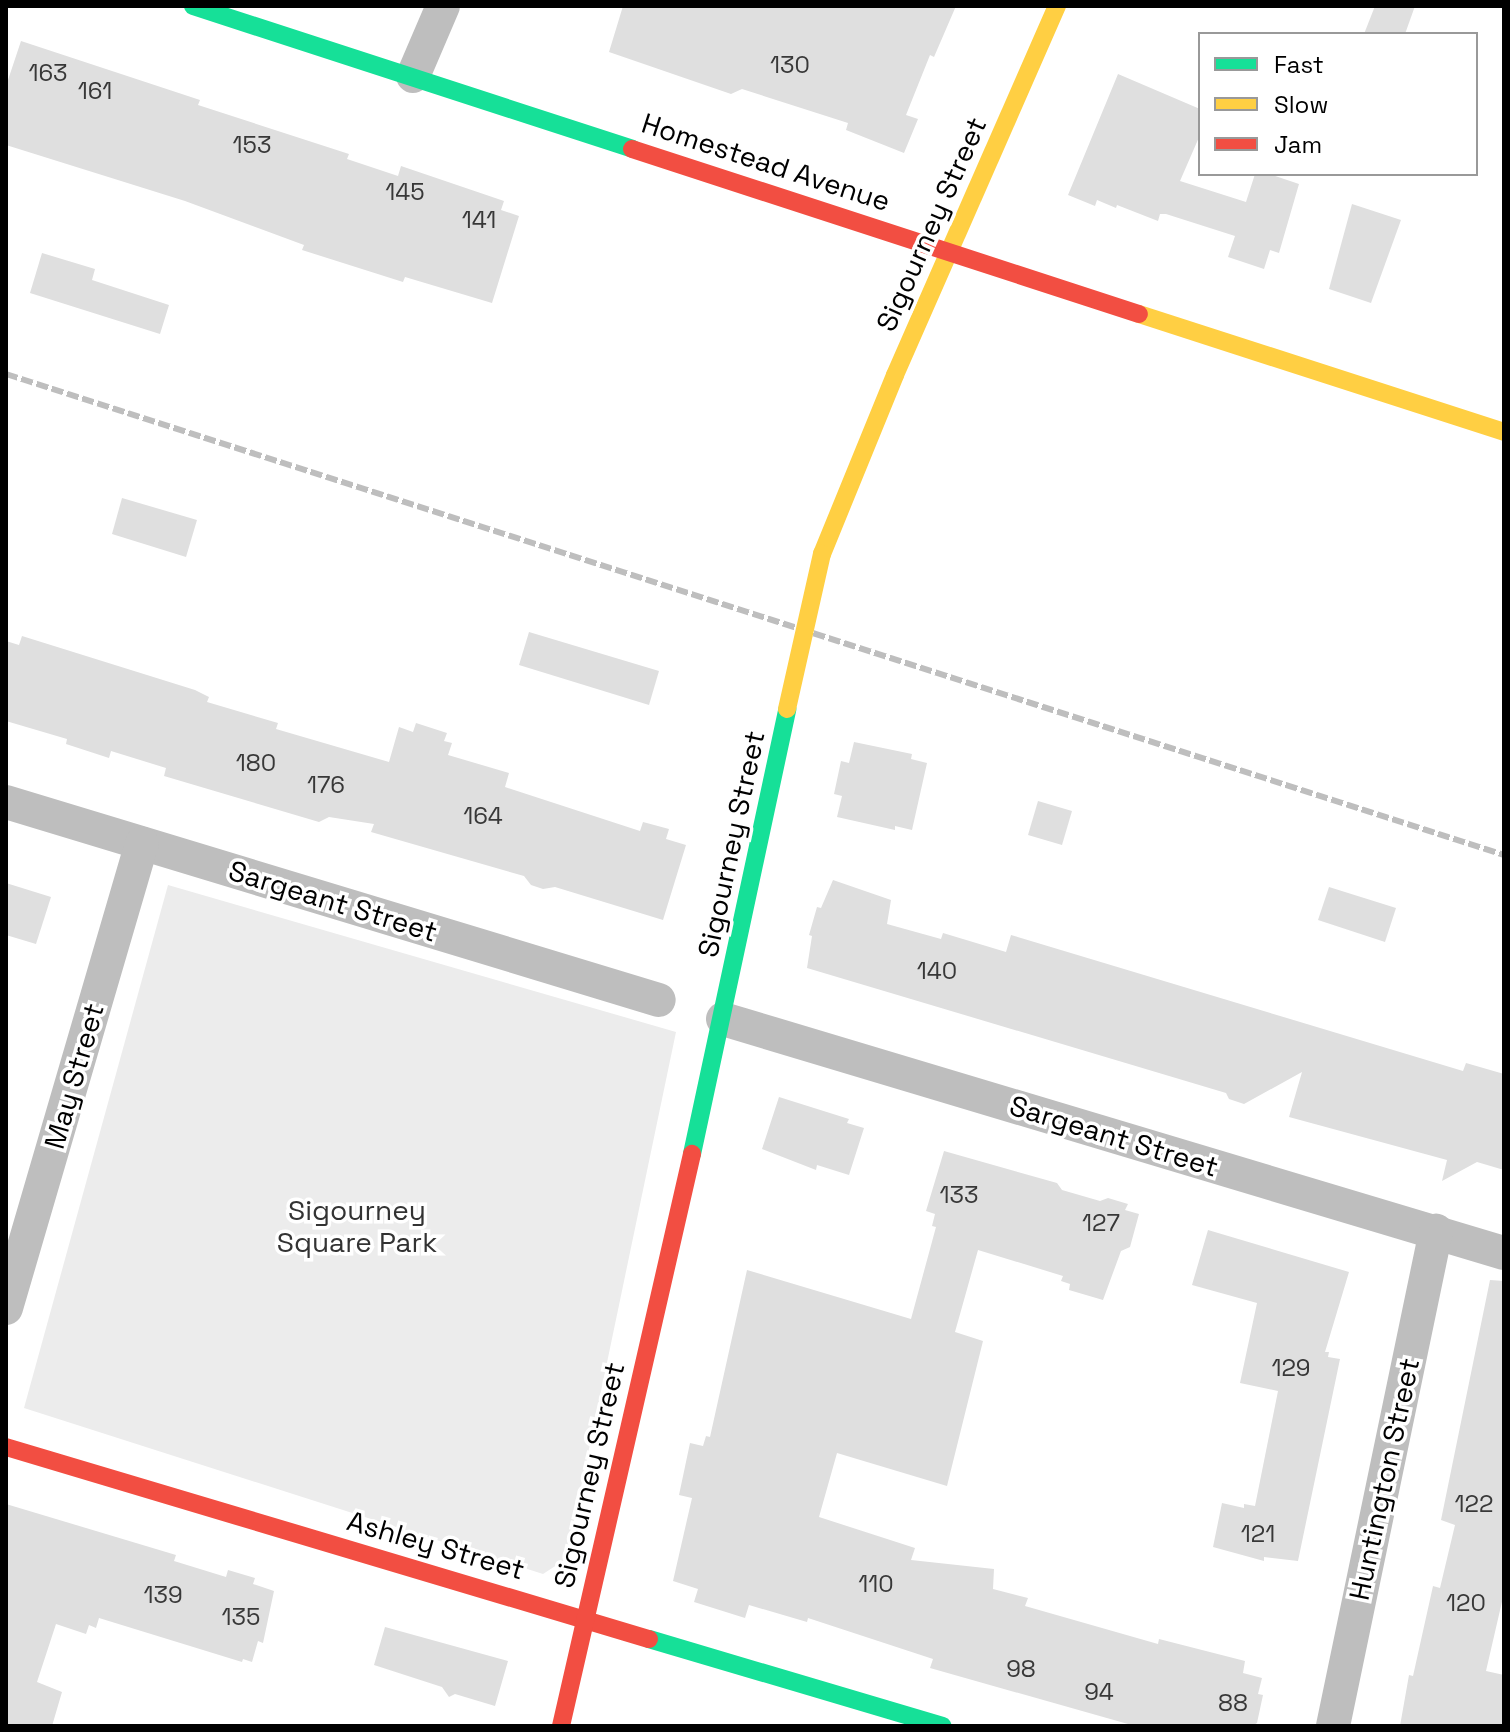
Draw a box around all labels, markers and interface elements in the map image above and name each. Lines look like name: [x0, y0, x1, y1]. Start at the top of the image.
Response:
legend: [1198, 32, 1478, 176]
text: Fast: [1274, 49, 1324, 80]
house number: 130: [770, 51, 810, 79]
house number: 163: [28, 59, 68, 87]
house number: 161: [78, 77, 112, 105]
text: Slow: [1274, 89, 1328, 120]
street label: Homestead Avenue: [637, 106, 895, 218]
street label: Sigourney Street: [869, 112, 993, 336]
text: Jam: [1274, 129, 1322, 160]
house number: 153: [233, 131, 271, 159]
house number: 145: [385, 178, 425, 206]
house number: 141: [462, 206, 496, 234]
street label: Sigourney Street: [691, 728, 771, 960]
house number: 180: [236, 749, 276, 777]
house number: 176: [307, 771, 345, 799]
house number: 164: [463, 802, 503, 830]
street label: Sargeant Street: [225, 853, 441, 949]
house number: 140: [917, 957, 957, 985]
street label: May Street: [37, 999, 111, 1153]
street label: Sargeant Street: [1006, 1088, 1222, 1184]
house number: 133: [939, 1181, 979, 1209]
park label: Sigourney Square Park: [277, 1193, 437, 1259]
house number: 127: [1082, 1209, 1120, 1237]
house number: 129: [1271, 1354, 1311, 1382]
street label: Huntington Street: [1342, 1355, 1426, 1603]
street label: Sigourney Street: [547, 1359, 631, 1591]
house number: 122: [1455, 1490, 1493, 1518]
street label: Ashley Street: [343, 1504, 529, 1586]
house number: 121: [1241, 1520, 1275, 1548]
house number: 110: [858, 1570, 894, 1598]
house number: 139: [143, 1581, 183, 1609]
house number: 120: [1446, 1589, 1486, 1617]
house number: 135: [222, 1603, 260, 1631]
house number: 98: [1006, 1655, 1036, 1683]
house number: 94: [1084, 1678, 1114, 1706]
house number: 88: [1218, 1689, 1248, 1717]

